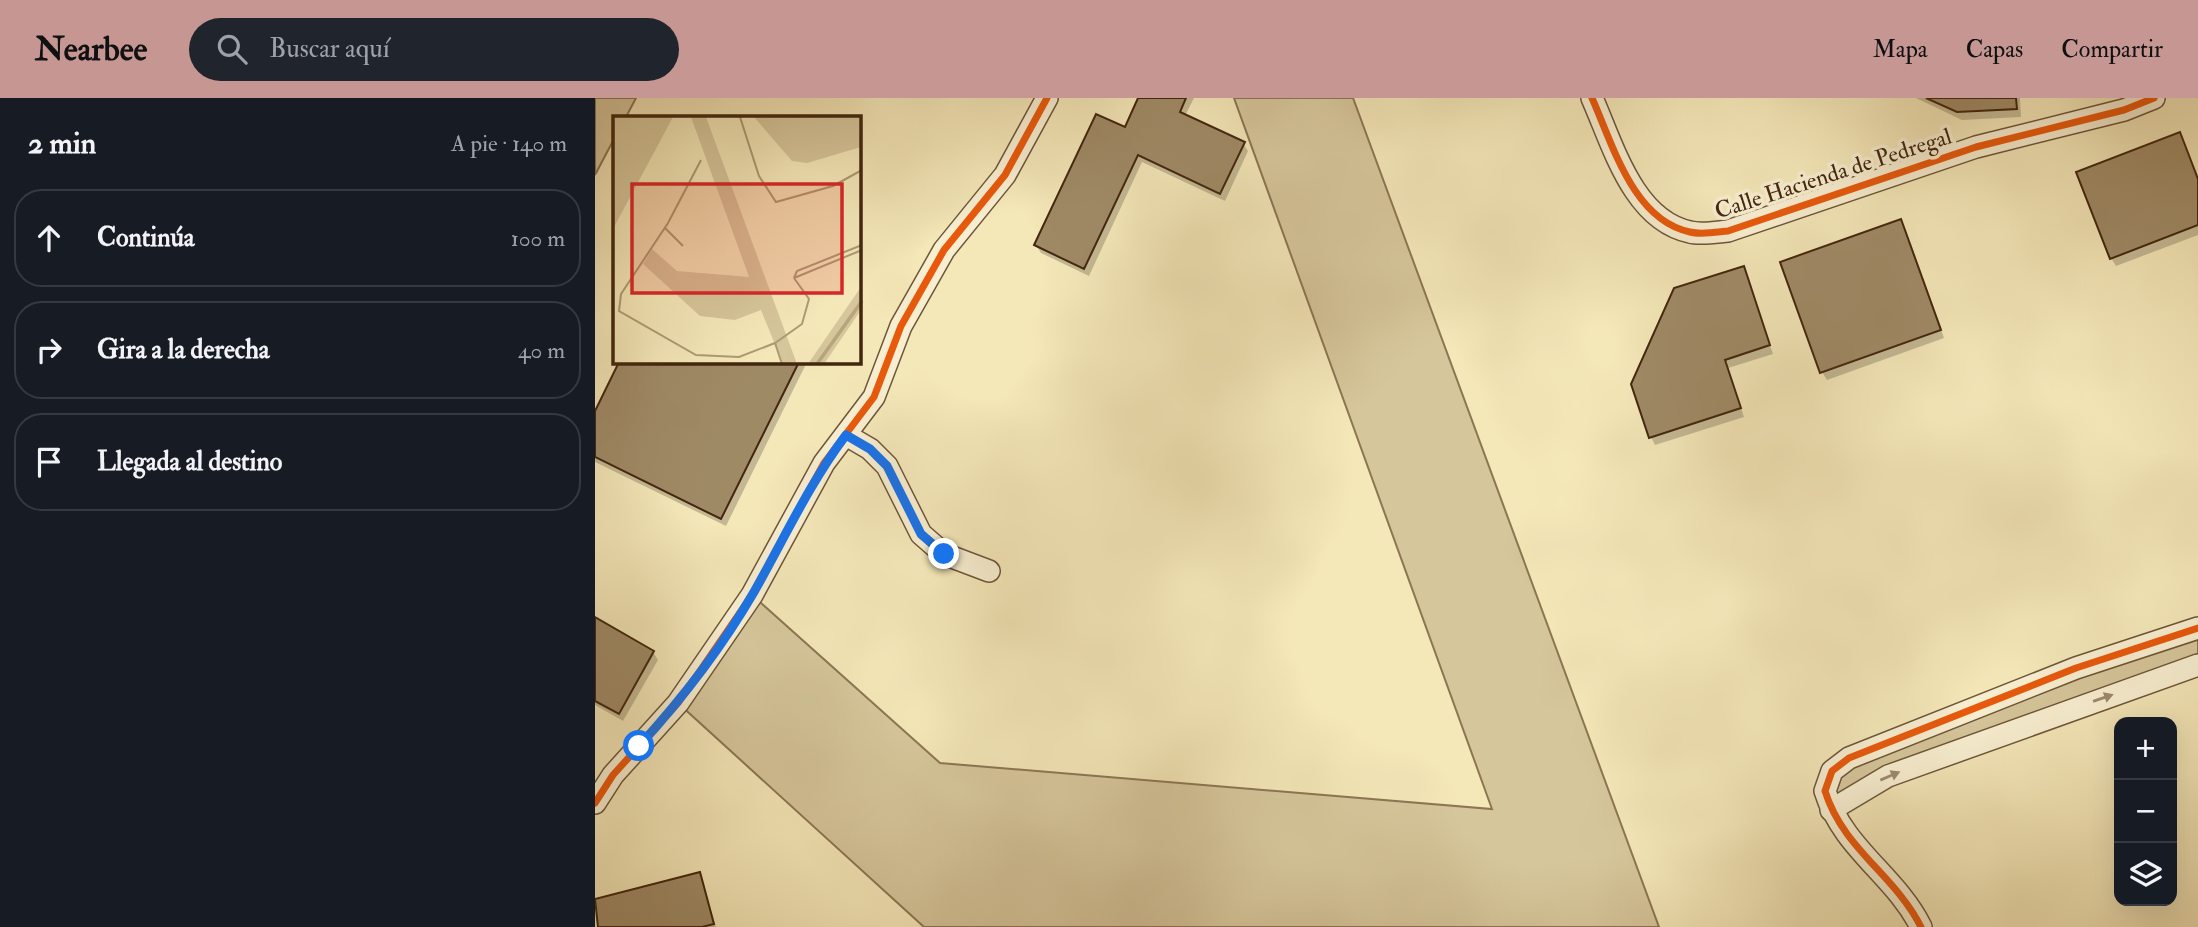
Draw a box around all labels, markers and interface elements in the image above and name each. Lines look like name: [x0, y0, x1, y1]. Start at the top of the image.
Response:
search box: [189, 18, 679, 81]
text: Nearbee: [35, 29, 147, 70]
icon: search: [213, 30, 251, 68]
text: Buscar aquí: [269, 33, 390, 65]
text: Mapa: [1873, 34, 1928, 65]
text: Capas: [1966, 34, 2023, 65]
text: Compartir: [2061, 34, 2163, 65]
inset map: [613, 116, 861, 364]
street label: Calle Hacienda de Pedregal: [1711, 121, 1955, 225]
text: 2 min: [28, 125, 96, 162]
text: A pie · 140 m: [451, 129, 567, 158]
icon: ahead: [30, 219, 68, 257]
text: Continúa: [97, 222, 195, 254]
text: 100 m: [511, 224, 565, 253]
icon: right: [30, 331, 68, 369]
text: Gira a la derecha: [97, 334, 270, 366]
text: 40 m: [518, 336, 565, 365]
icon: arrive: [30, 443, 68, 481]
text: Llegada al destino: [97, 446, 282, 478]
route end: [928, 538, 959, 569]
one-way arrow: [2093, 692, 2114, 703]
map controls: [2114, 717, 2177, 906]
button: +: [2114, 717, 2177, 780]
route start: [623, 730, 654, 761]
one-way arrow: [1879, 771, 1900, 782]
button: −: [2114, 780, 2177, 843]
button: layers: [2114, 843, 2177, 906]

